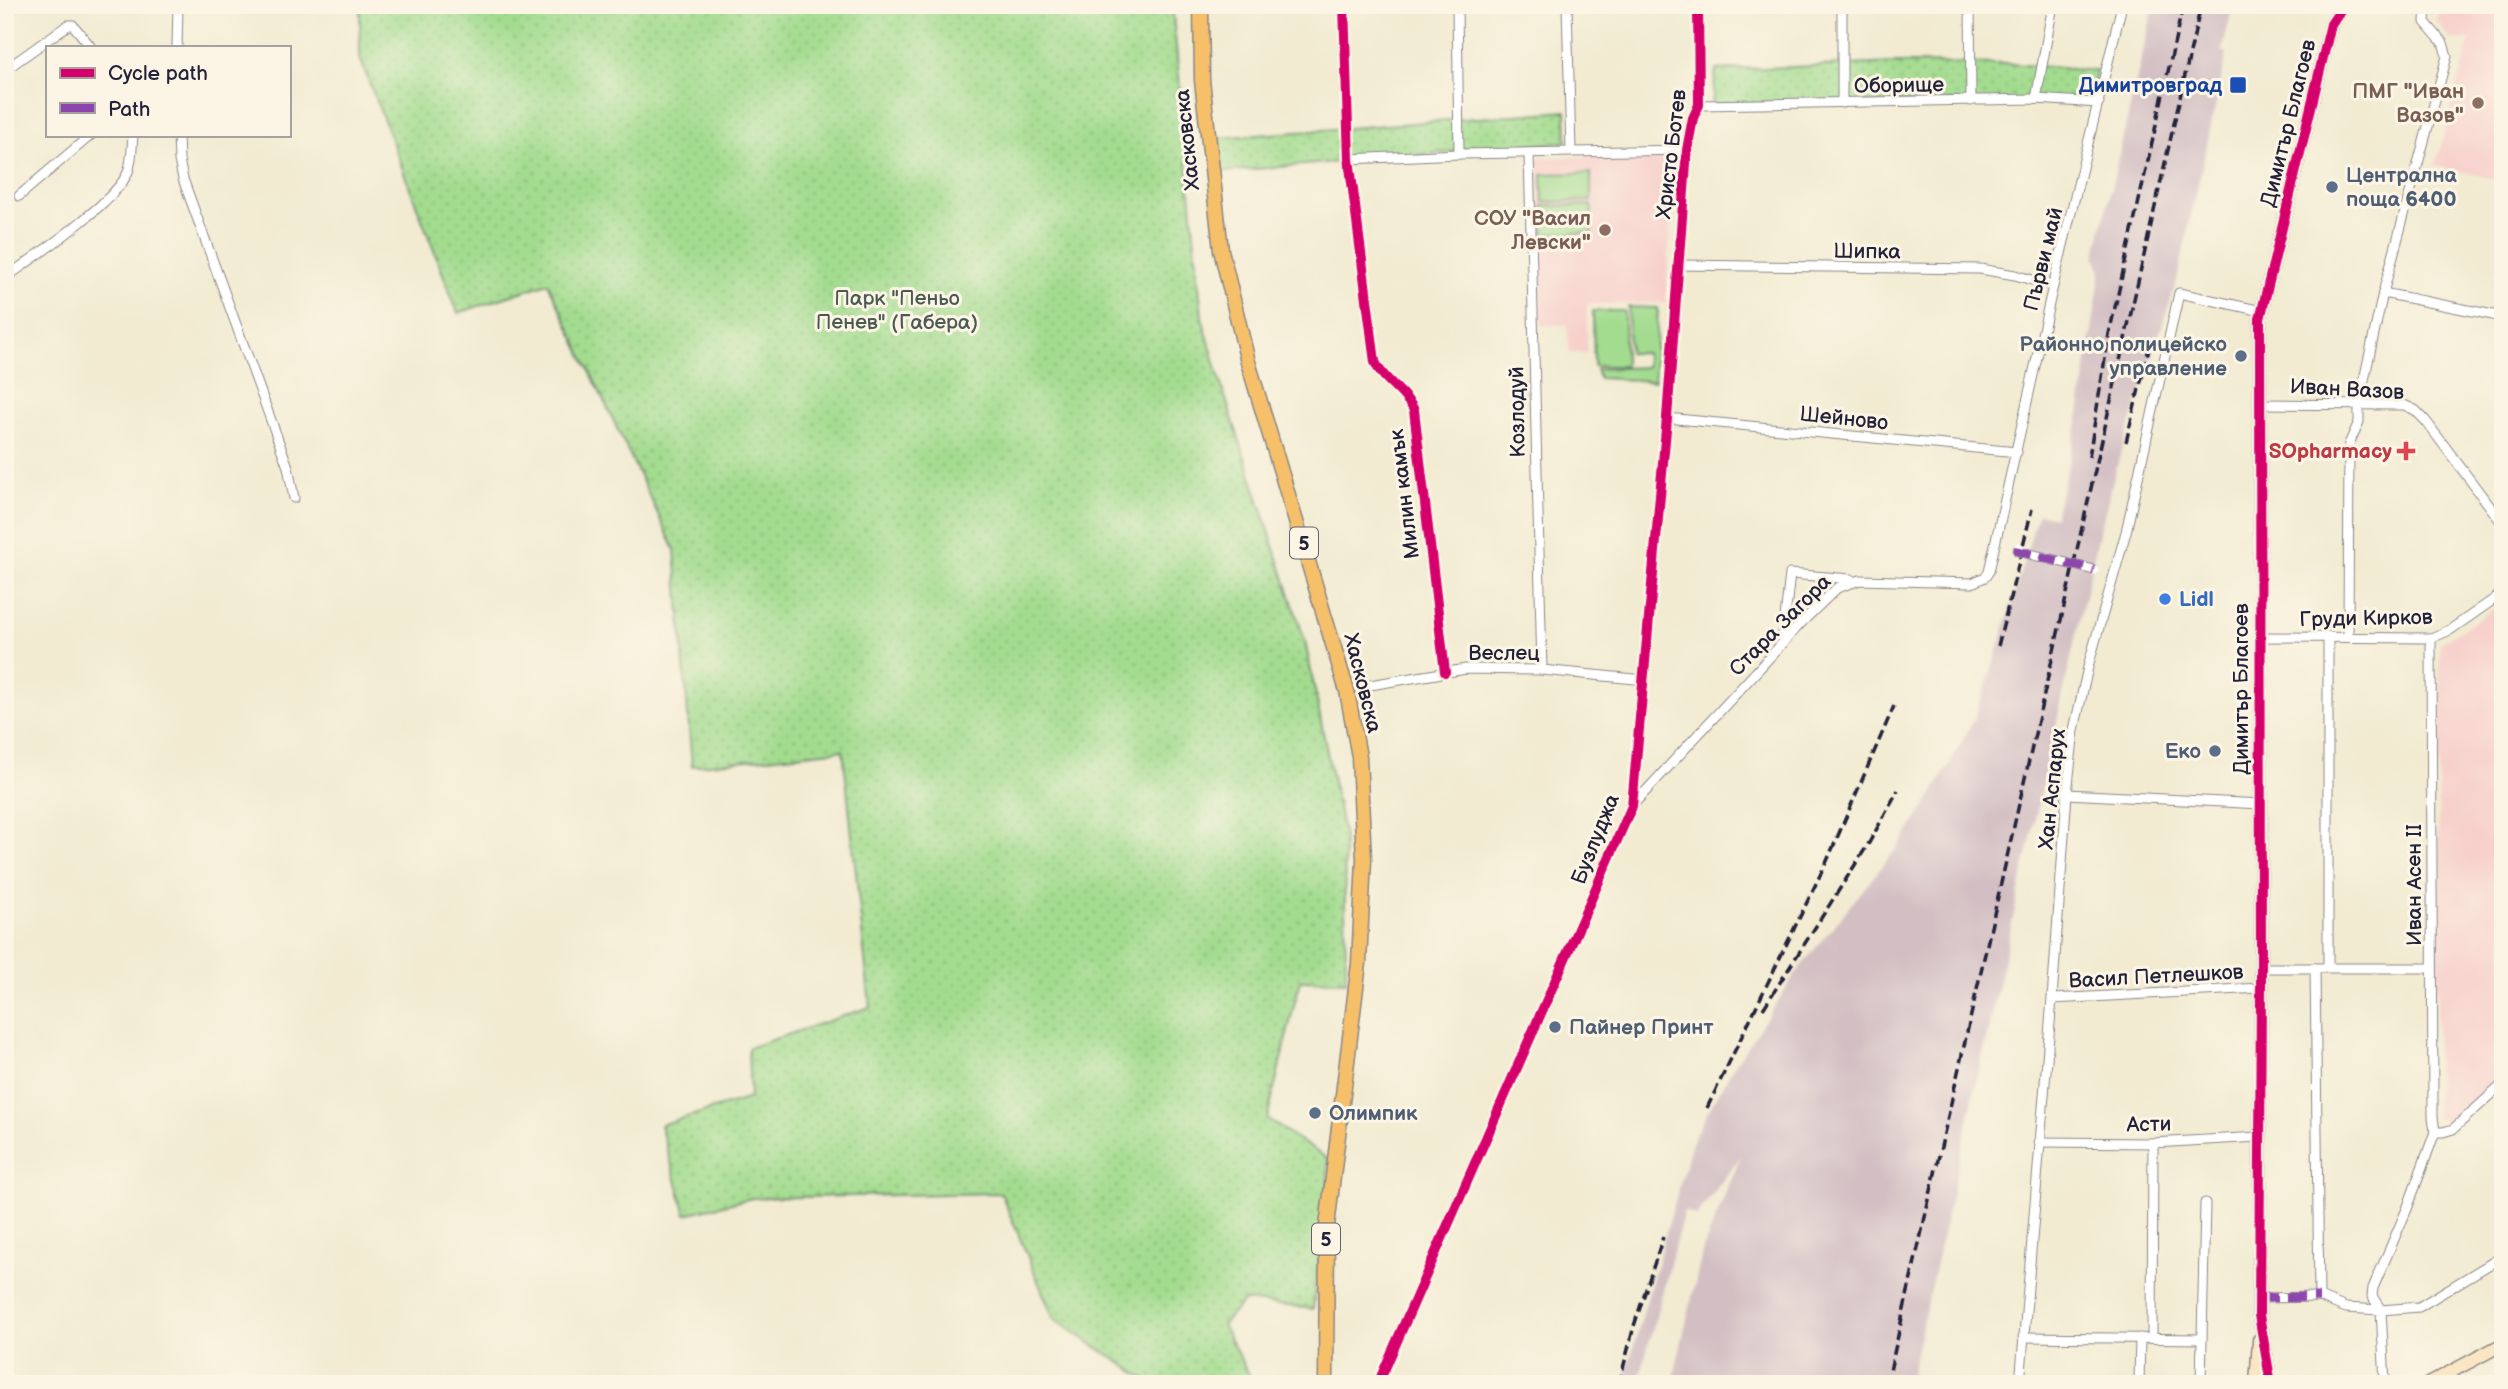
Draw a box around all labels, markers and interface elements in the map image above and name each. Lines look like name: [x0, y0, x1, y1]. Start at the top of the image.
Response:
street label: Димитър Благоев: [2256, 37, 2321, 209]
legend: [46, 46, 290, 136]
text: Cycle path: [108, 61, 208, 86]
street label: Оборище: [1854, 72, 1945, 99]
place label: Димитровград: [2079, 73, 2222, 98]
marker: Димитровград: [2228, 75, 2248, 95]
place label: ПМГ "Иван Вазов": [2352, 79, 2464, 128]
street label: Хасковска: [1170, 87, 1205, 192]
street label: Христо Ботев: [1651, 88, 1692, 220]
marker: ПМГ "Иван Вазов": [2470, 95, 2486, 111]
text: Path: [108, 97, 150, 122]
place label: Централна поща 6400: [2346, 163, 2458, 212]
marker: Централна поща 6400: [2324, 179, 2340, 195]
street label: Първи май: [2019, 205, 2068, 314]
place label: СОУ "Васил Левски": [1474, 206, 1591, 255]
marker: СОУ "Васил Левски": [1597, 222, 1613, 238]
street label: Шипка: [1833, 238, 1902, 265]
park label: Парк "Пеньо Пенев" (Габера): [816, 286, 978, 335]
place label: Районно полицейско управление: [2019, 332, 2227, 381]
marker: Районно полицейско управление: [2233, 348, 2249, 364]
street label: Козлодуй: [1504, 366, 1531, 458]
street label: Иван Вазов: [2289, 374, 2405, 405]
street label: Шейново: [1798, 401, 1889, 436]
street label: Милин камък: [1384, 428, 1425, 560]
place label: SOpharmacy: [2269, 439, 2392, 464]
marker: SOpharmacy: [2398, 443, 2414, 459]
road number: 5: [1290, 528, 1318, 558]
street label: Стара Загора: [1724, 569, 1837, 681]
place label: Lidl: [2179, 587, 2214, 612]
marker: Lidl: [2157, 591, 2173, 607]
street label: Димитър Благоев: [2229, 603, 2254, 775]
street label: Груди Кирков: [2299, 605, 2433, 632]
street label: Хасковска: [1338, 631, 1387, 736]
street label: Веслец: [1468, 641, 1540, 666]
street label: Хан Аспарух: [2034, 727, 2071, 851]
place label: Еко: [2165, 739, 2201, 764]
marker: Еко: [2207, 743, 2223, 759]
street label: Бузлуджа: [1566, 790, 1625, 888]
street label: Иван Асен II: [2402, 824, 2427, 946]
street label: Васил Петлешков: [2068, 959, 2244, 994]
place label: Пайнер Принт: [1569, 1015, 1713, 1040]
marker: Пайнер Принт: [1547, 1019, 1563, 1035]
place label: Олимпик: [1329, 1101, 1418, 1126]
marker: Олимпик: [1307, 1105, 1323, 1121]
street label: Асти: [2126, 1112, 2171, 1137]
road number: 5: [1312, 1224, 1340, 1254]

